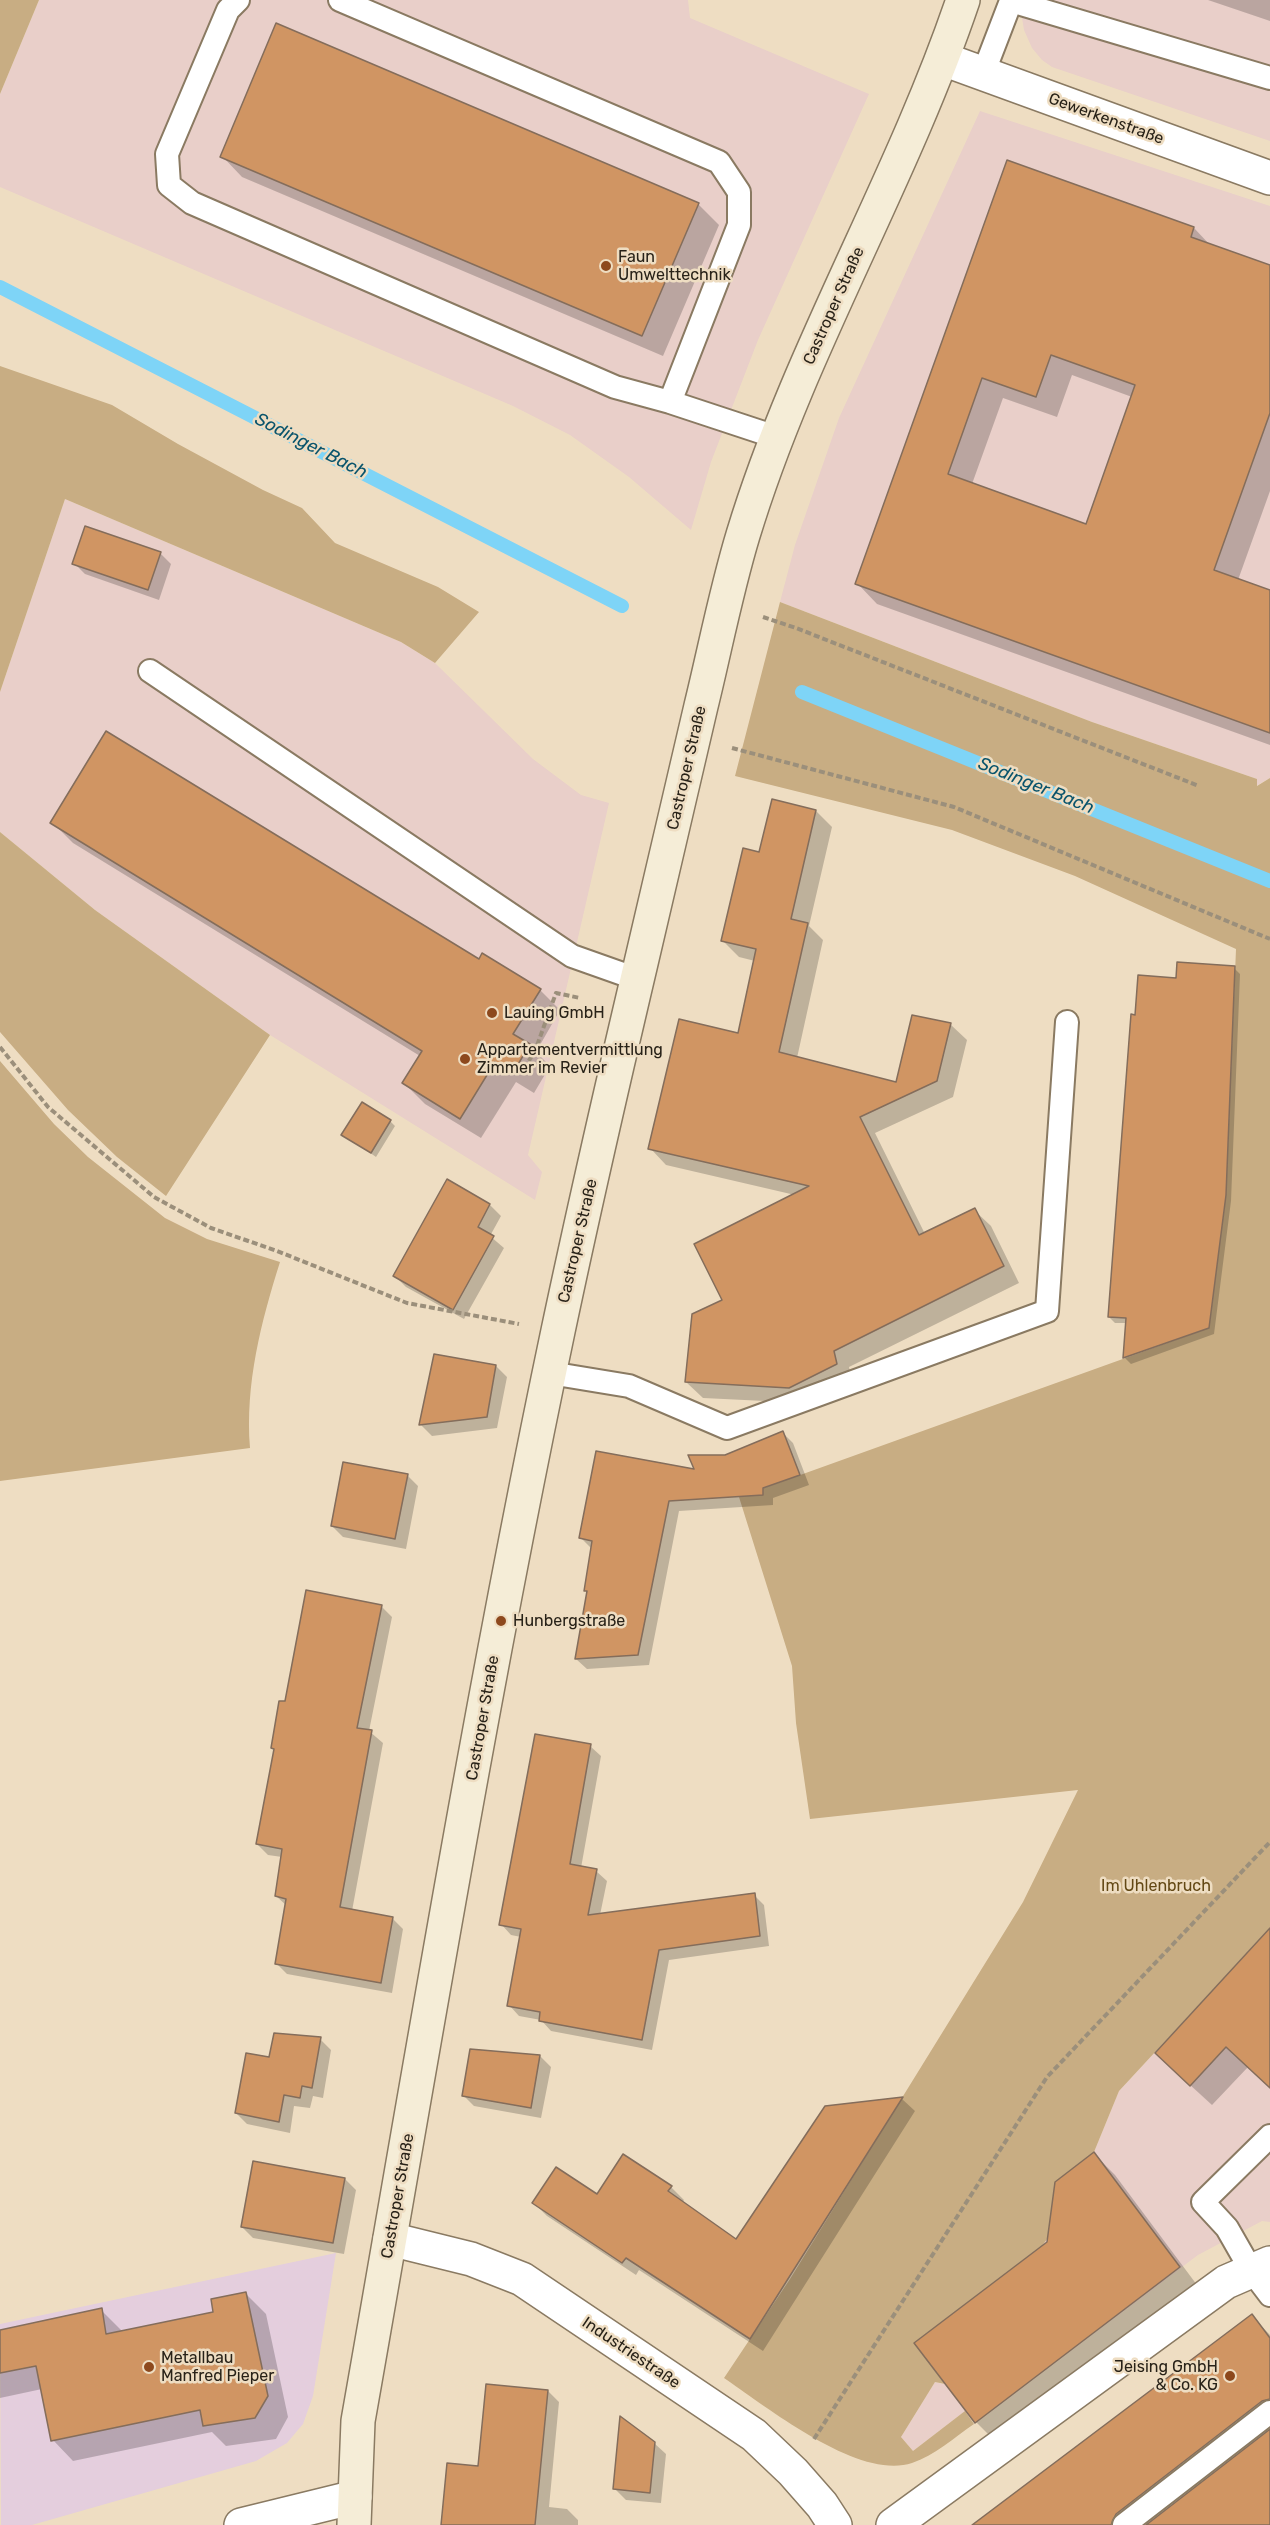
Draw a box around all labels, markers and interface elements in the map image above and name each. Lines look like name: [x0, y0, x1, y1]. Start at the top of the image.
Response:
street label: Gewerkenstraße: [1046, 89, 1166, 149]
street label: Castroper Straße: [799, 244, 869, 368]
place label: Faun Umwelttechnik: [618, 247, 731, 285]
marker: Faun Umwelttechnik: [599, 259, 613, 273]
water label: Sodinger Bach: [251, 408, 371, 484]
street label: Castroper Straße: [663, 704, 711, 832]
water label: Sodinger Bach: [975, 753, 1097, 819]
place label: Lauing GmbH: [504, 1003, 605, 1023]
marker: Lauing GmbH: [485, 1006, 499, 1020]
place label: Appartementvermittlung Zimmer im Revier: [477, 1040, 663, 1078]
marker: Appartementvermittlung Zimmer im Revier: [458, 1052, 472, 1066]
street label: Castroper Straße: [554, 1177, 602, 1305]
place label: Hunbergstraße: [513, 1611, 625, 1631]
marker: Hunbergstraße: [494, 1614, 508, 1628]
street label: Castroper Straße: [463, 1654, 503, 1782]
park label: Im Uhlenbruch: [1101, 1876, 1211, 1896]
street label: Castroper Straße: [378, 2132, 418, 2260]
street label: Industriestraße: [578, 2313, 684, 2393]
place label: Metallbau Manfred Pieper: [161, 2348, 274, 2386]
place label: Jeising GmbH & Co. KG: [1114, 2357, 1218, 2395]
marker: Metallbau Manfred Pieper: [142, 2360, 156, 2374]
marker: Jeising GmbH & Co. KG: [1223, 2369, 1237, 2383]

